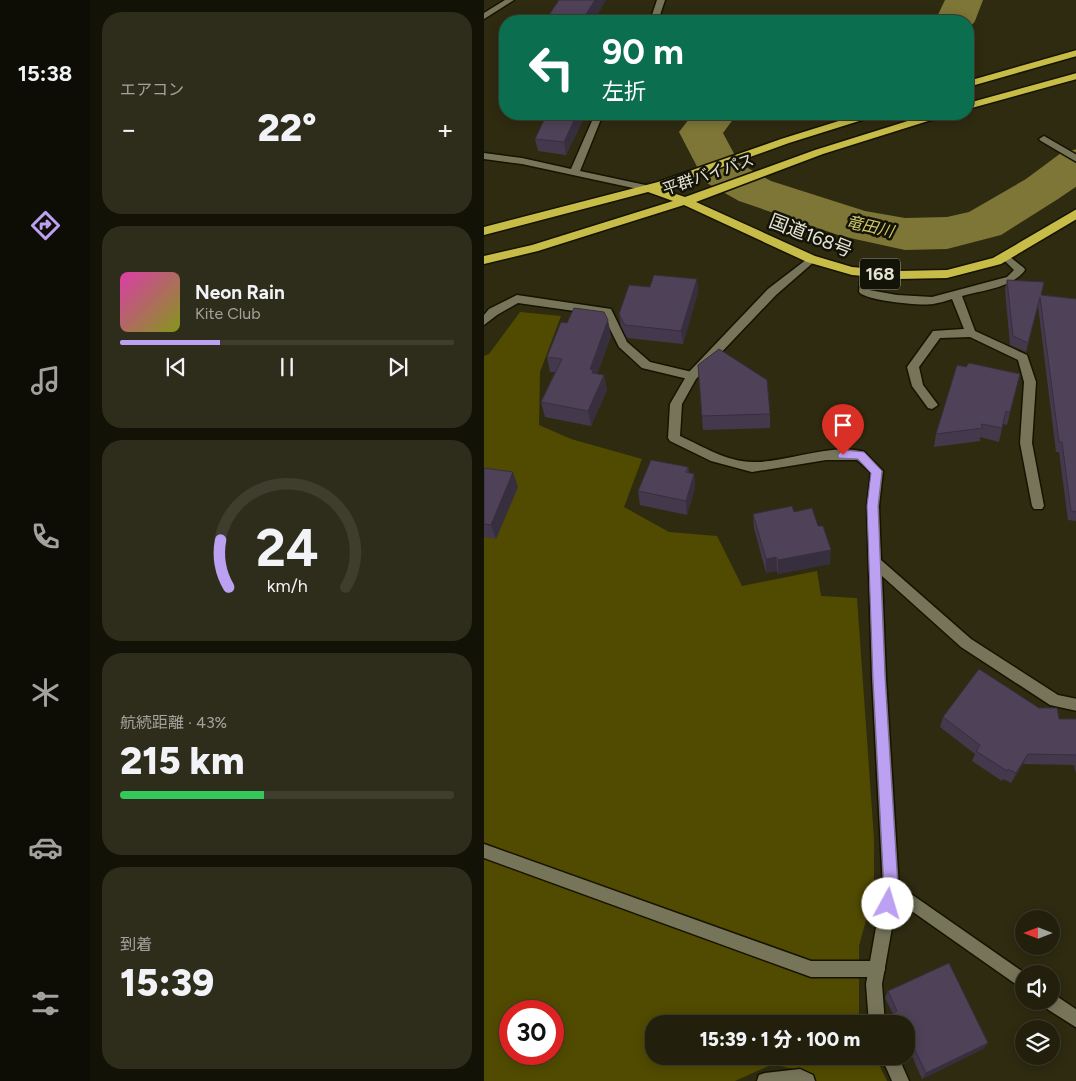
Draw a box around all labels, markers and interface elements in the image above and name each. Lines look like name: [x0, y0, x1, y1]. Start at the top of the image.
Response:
text: 90 m: [602, 31, 684, 73]
icon: left: [519, 35, 584, 100]
text: 15:38: [18, 60, 72, 87]
text: 左折: [602, 78, 646, 105]
text: エアコン: [120, 80, 184, 99]
text: 22°: [257, 105, 317, 151]
text: −: [120, 112, 137, 146]
text: +: [437, 112, 454, 146]
street label: 平群バイパス: [660, 150, 756, 199]
icon: directions: [28, 208, 63, 243]
street label: 国道168号: [766, 209, 856, 262]
water label: 竜田川: [844, 212, 897, 242]
road number: 168: [860, 258, 900, 290]
text: Neon Rain: [195, 281, 285, 304]
text: Kite Club: [195, 304, 261, 323]
icon: previous: [162, 353, 190, 381]
icon: pause: [273, 353, 301, 381]
icon: next: [384, 353, 412, 381]
icon: music: [28, 363, 63, 398]
pin: [822, 404, 864, 455]
icon: arrive: [829, 411, 857, 439]
text: 24: [255, 517, 319, 579]
icon: phone: [28, 519, 63, 554]
text: km/h: [267, 575, 307, 596]
icon: climate: [28, 675, 63, 710]
text: 航続距離 · 43%: [120, 713, 227, 732]
text: 215 km: [120, 738, 244, 784]
icon: car: [28, 830, 63, 865]
position arrow: [861, 877, 913, 929]
north arrow: [1015, 910, 1060, 955]
map controls: [1015, 910, 1060, 1065]
text: 到着: [120, 935, 152, 954]
text: 15:39: [120, 960, 214, 1006]
button: sound: [1015, 965, 1060, 1010]
icon: filters: [28, 986, 63, 1021]
speed limit sign: 30: [499, 1000, 564, 1065]
button: layers: [1015, 1020, 1060, 1065]
text: 15:39 · 1 分 · 100 m: [700, 1028, 860, 1051]

